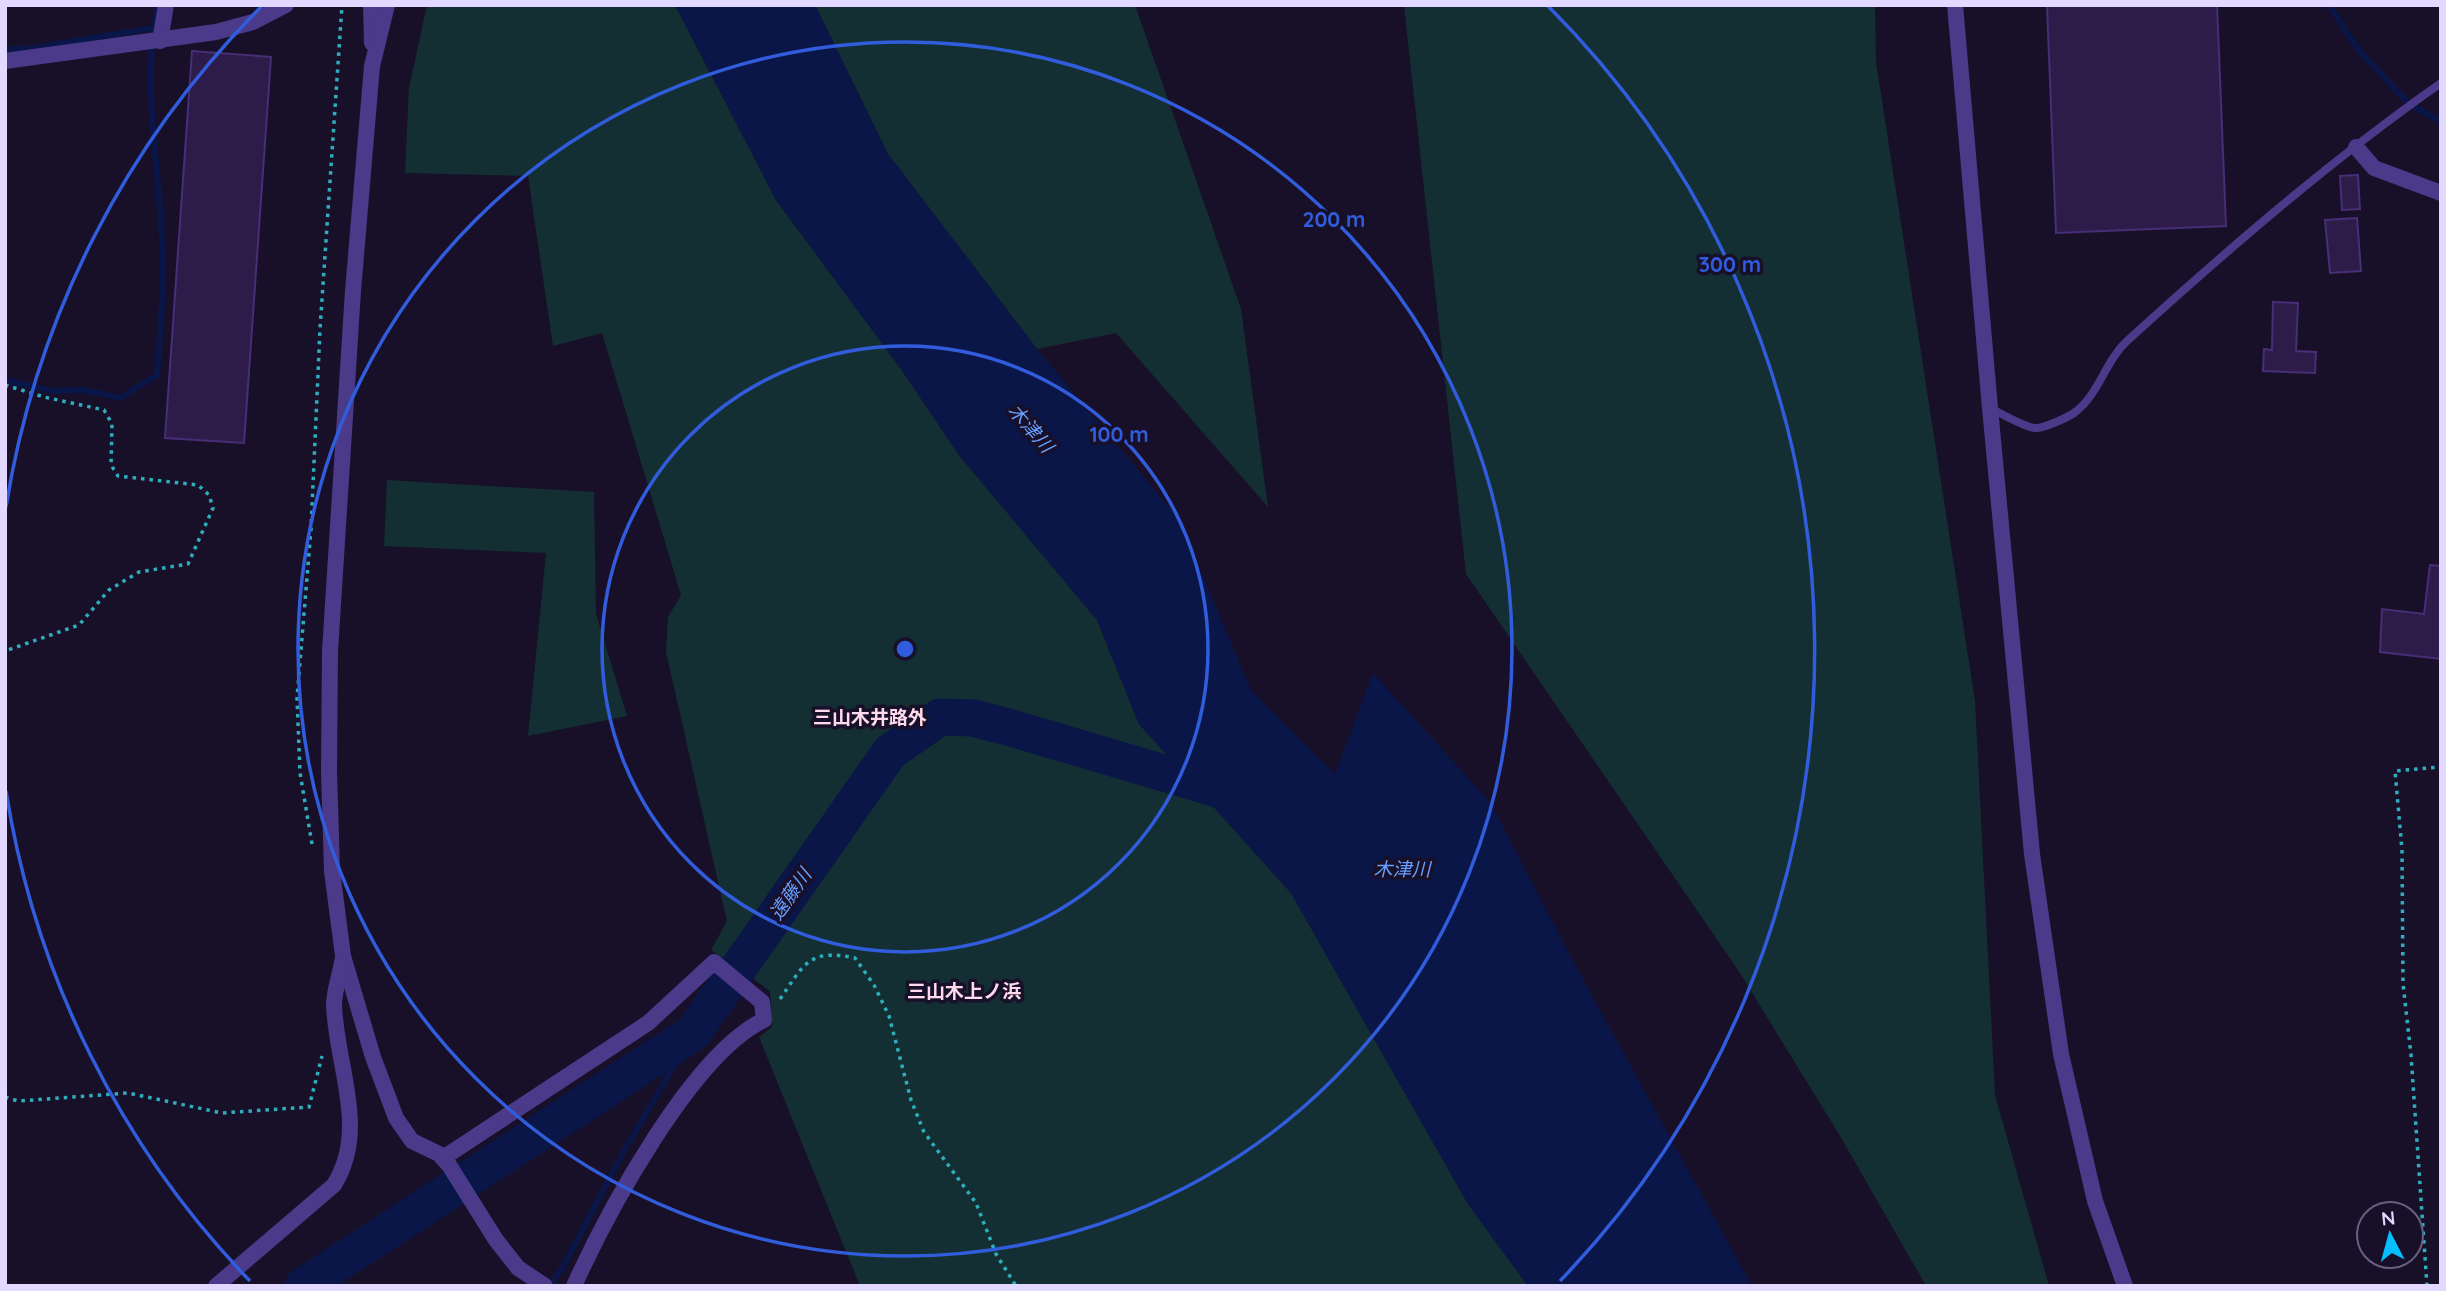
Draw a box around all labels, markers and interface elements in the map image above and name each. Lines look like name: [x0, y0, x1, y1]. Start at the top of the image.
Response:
text: 200 m: [1303, 206, 1365, 232]
text: 300 m: [1699, 251, 1761, 277]
water label: 木津川: [1003, 399, 1060, 459]
text: 100 m: [1089, 421, 1149, 447]
centre of rings: [893, 637, 917, 661]
district label: 三山木井路外: [813, 705, 927, 729]
water label: 木津川: [1373, 857, 1432, 881]
water label: 遠藤川: [764, 862, 817, 924]
district label: 三山木上ノ浜: [907, 979, 1021, 1003]
north arrow: [2355, 1200, 2425, 1270]
text: N: [2380, 1205, 2396, 1231]

